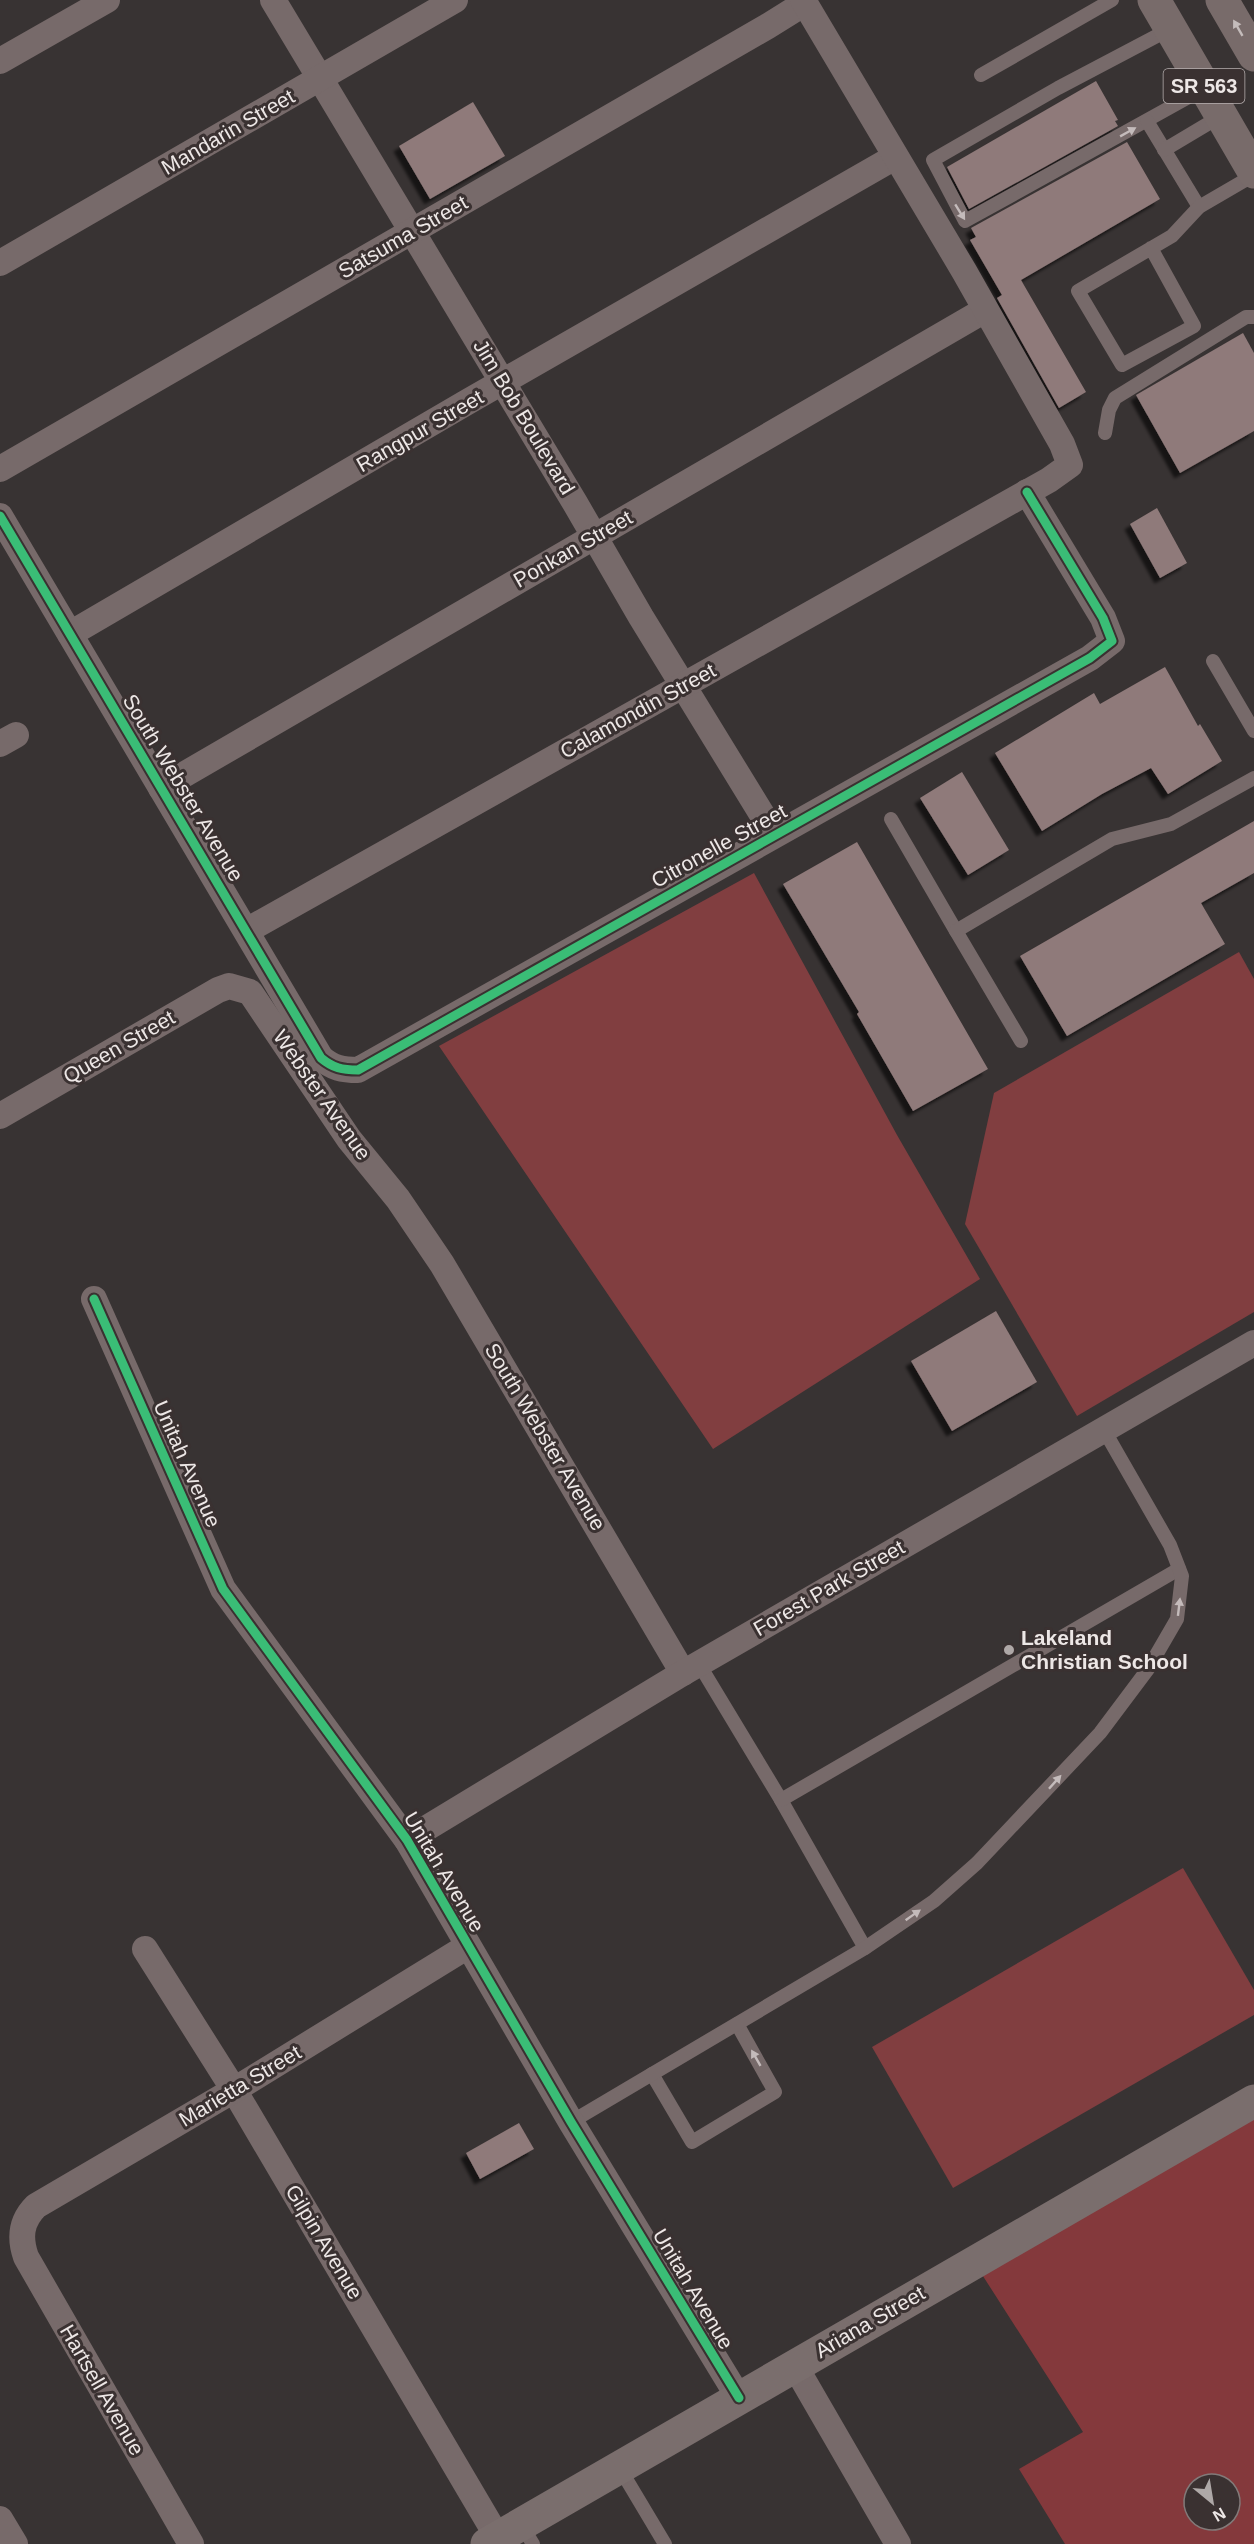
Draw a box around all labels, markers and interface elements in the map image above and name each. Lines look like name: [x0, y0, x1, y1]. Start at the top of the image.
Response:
one-way arrow: [1233, 19, 1243, 36]
road number: SR 563: [1164, 69, 1244, 103]
street label: Mandarin Street: [157, 84, 298, 179]
one-way arrow: [1119, 127, 1136, 137]
street label: Satsuma Street: [334, 190, 471, 283]
one-way arrow: [955, 203, 966, 220]
street label: Jim Bob Boulevard: [469, 335, 580, 498]
street label: Rangpur Street: [352, 385, 487, 476]
street label: Ponkan Street: [509, 505, 636, 592]
street label: Calamondin Street: [556, 658, 720, 763]
street label: South Webster Avenue: [118, 690, 248, 885]
street label: Citronelle Street: [647, 799, 790, 892]
street label: Queen Street: [59, 1005, 179, 1088]
street label: Webster Avenue: [269, 1025, 376, 1164]
street label: South Webster Avenue: [480, 1339, 610, 1534]
street label: Unitah Avenue: [149, 1397, 226, 1531]
street label: Forest Park Street: [749, 1535, 908, 1640]
one-way arrow: [1174, 1598, 1183, 1617]
place label: Lakeland Christian School: [1021, 1626, 1188, 1673]
marker: Lakeland Christian School: [1002, 1643, 1016, 1657]
one-way arrow: [1048, 1775, 1061, 1790]
street label: Unitah Avenue: [399, 1807, 489, 1936]
one-way arrow: [905, 1909, 921, 1921]
street label: Marietta Street: [175, 2040, 305, 2131]
one-way arrow: [751, 2049, 761, 2066]
street label: Gilpin Avenue: [281, 2180, 368, 2303]
street label: Unitah Avenue: [648, 2224, 738, 2353]
street label: Ariana Street: [811, 2281, 929, 2362]
street label: Hartsell Avenue: [56, 2320, 149, 2459]
north arrow: [1182, 2472, 1242, 2532]
text: N: [1210, 2504, 1229, 2525]

